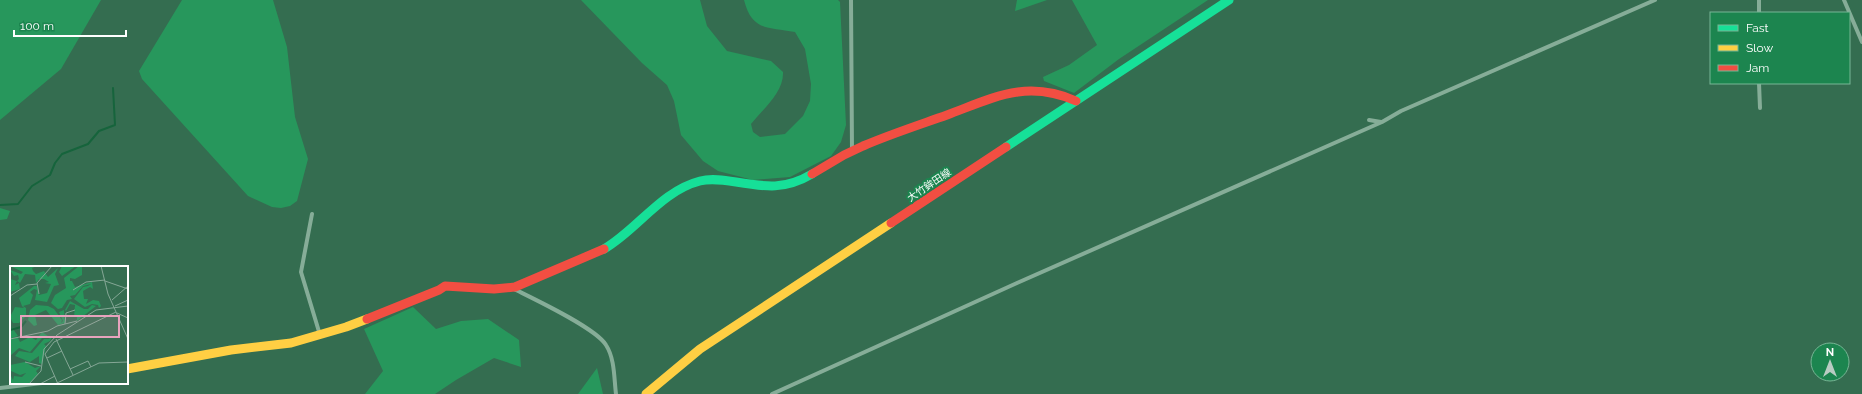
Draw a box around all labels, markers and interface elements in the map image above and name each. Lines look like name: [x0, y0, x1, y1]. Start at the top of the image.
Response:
scale bar: [14, 12, 126, 38]
legend: [1710, 12, 1850, 84]
text: 100 m: [20, 19, 54, 33]
text: Fast: [1746, 21, 1769, 35]
text: Slow: [1746, 41, 1773, 55]
text: Jam: [1746, 61, 1769, 75]
street label: 大竹鉾田線: [905, 166, 953, 204]
inset map: [10, 266, 128, 384]
north arrow: [1810, 342, 1850, 382]
text: N: [1826, 346, 1834, 359]

